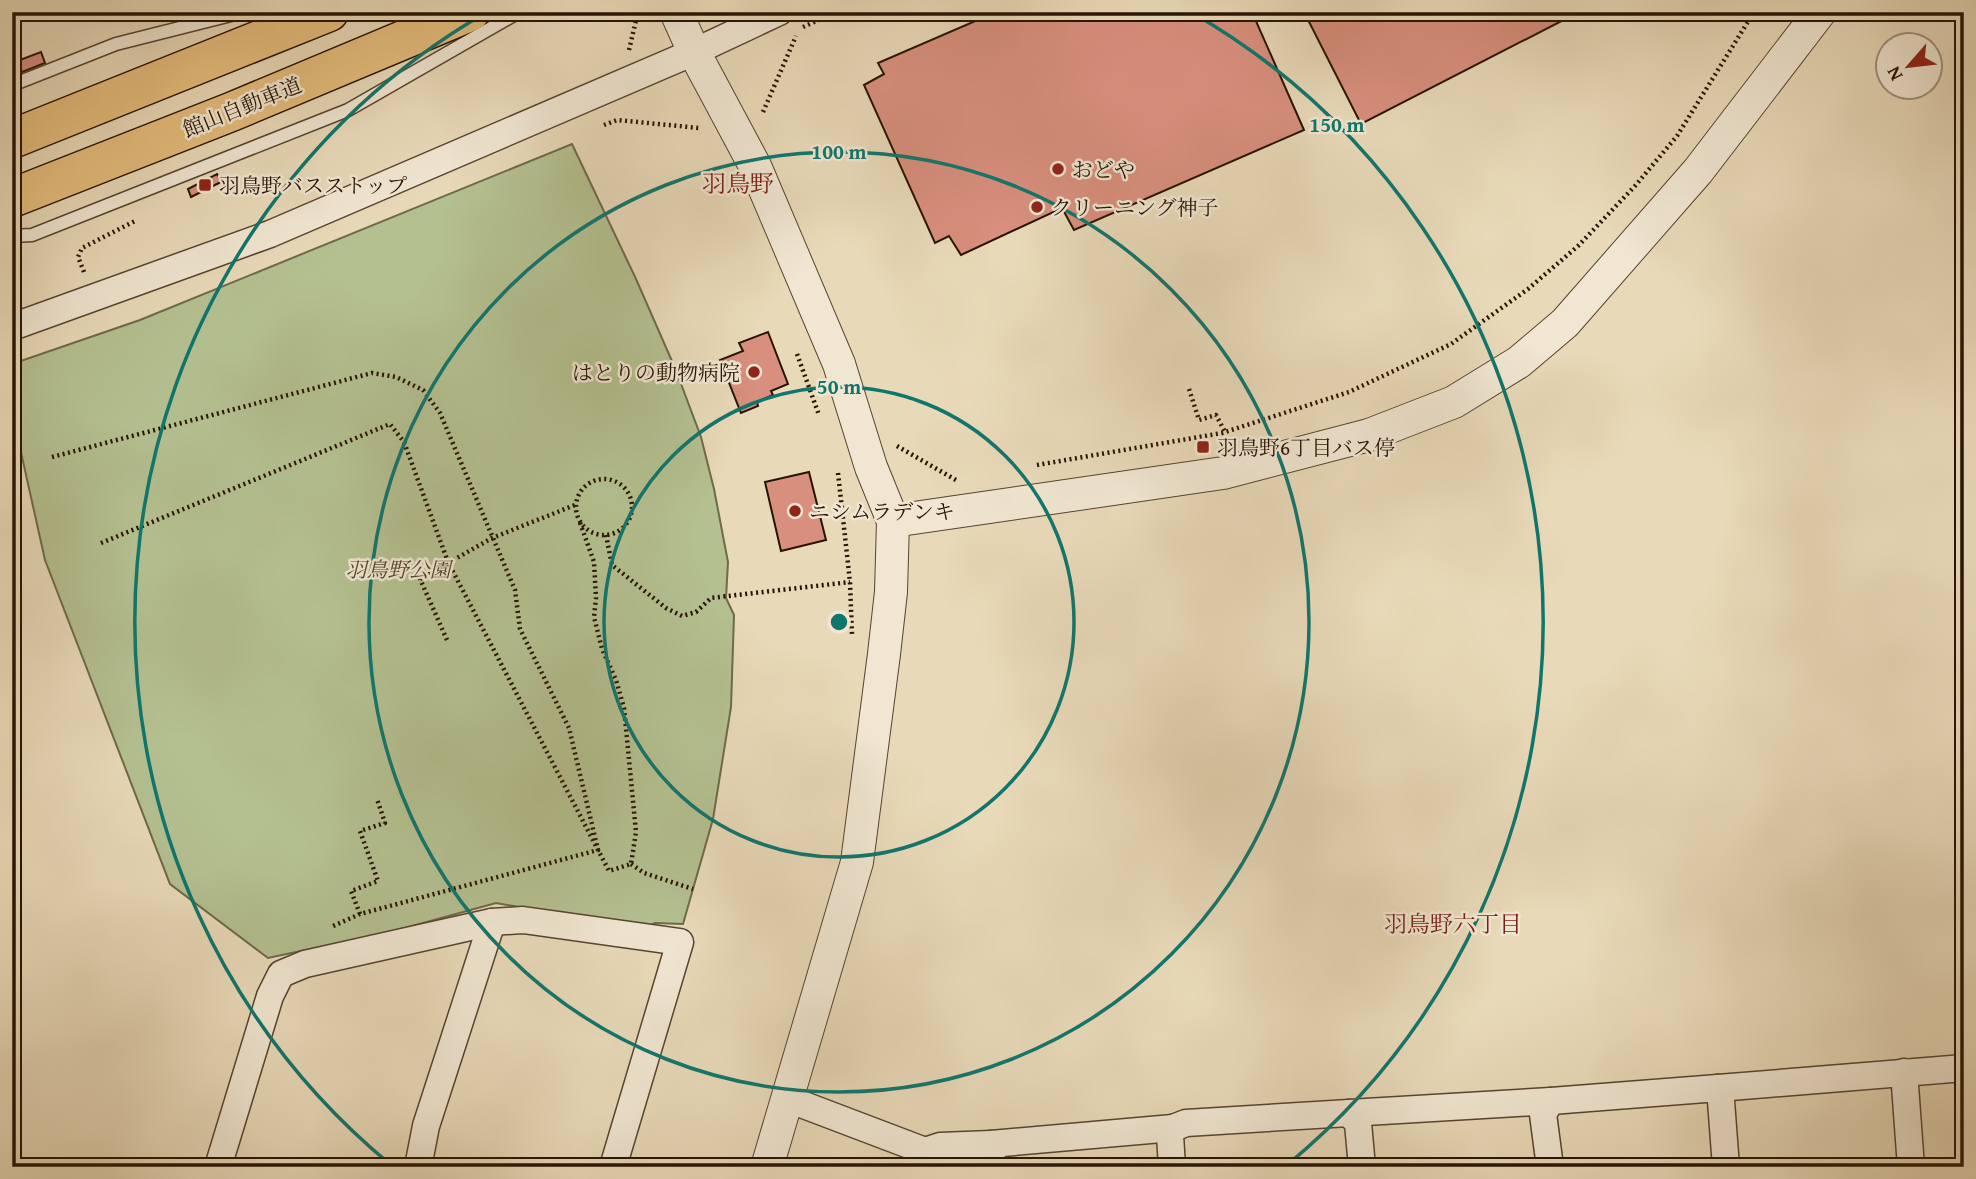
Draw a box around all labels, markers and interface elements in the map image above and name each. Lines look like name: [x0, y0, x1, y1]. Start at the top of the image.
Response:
north arrow: [1874, 32, 1944, 102]
text: N: [1879, 62, 1909, 86]
street label: 館山自動車道: [178, 69, 306, 145]
text: 150 m: [1309, 109, 1365, 140]
text: 100 m: [811, 136, 867, 167]
place label: おどや: [1072, 154, 1135, 185]
marker: おどや: [1050, 161, 1066, 177]
district label: 羽鳥野: [702, 166, 774, 201]
place label: 羽鳥野バスストップ: [219, 170, 407, 201]
marker: 羽鳥野バスストップ: [197, 177, 213, 193]
place label: クリーニング神子: [1051, 192, 1219, 223]
marker: クリーニング神子: [1029, 199, 1045, 215]
place label: はとりの動物病院: [572, 357, 740, 388]
marker: はとりの動物病院: [746, 364, 762, 380]
text: 50 m: [817, 371, 861, 402]
place label: 羽鳥野6丁目バス停: [1217, 432, 1395, 463]
marker: 羽鳥野6丁目バス停: [1195, 439, 1211, 455]
place label: ニシムラデンキ: [809, 496, 955, 527]
marker: ニシムラデンキ: [787, 503, 803, 519]
park label: 羽鳥野公園: [346, 554, 453, 585]
centre of rings: [827, 610, 851, 634]
district label: 羽鳥野六丁目: [1384, 907, 1522, 940]

